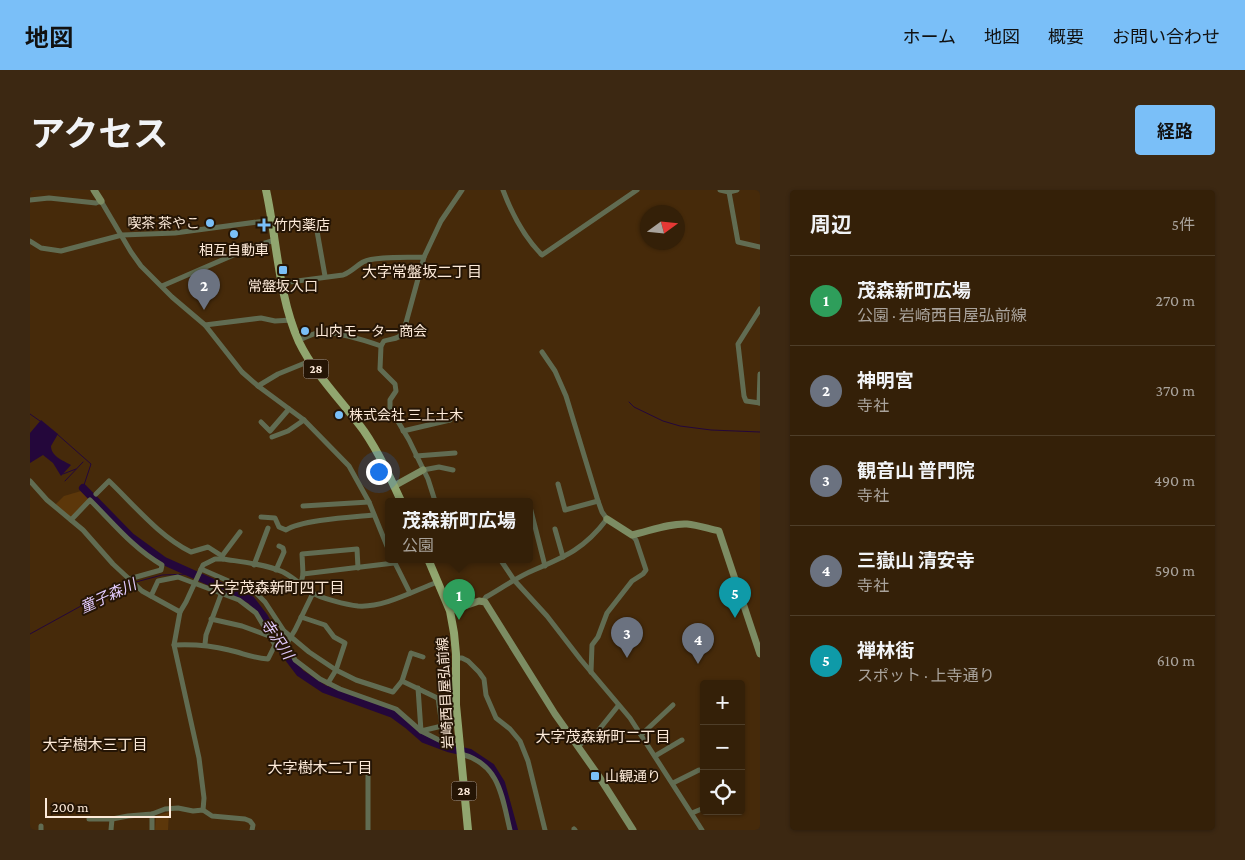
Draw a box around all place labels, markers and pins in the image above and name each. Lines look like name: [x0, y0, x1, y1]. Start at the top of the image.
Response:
place label: 喫茶 茶やこ: [127, 215, 200, 231]
marker: 喫茶 茶やこ: [204, 217, 216, 229]
place label: 竹内薬店: [274, 217, 330, 233]
marker: 竹内薬店: [258, 219, 270, 231]
marker: 相互自動車: [228, 228, 240, 240]
place label: 相互自動車: [199, 242, 269, 258]
marker: 常盤坂入口: [277, 264, 289, 276]
pin: 2: [188, 269, 220, 310]
place label: 常盤坂入口: [248, 278, 318, 294]
place label: 山内モーター商会: [315, 323, 427, 339]
marker: 山内モーター商会: [299, 325, 311, 337]
place label: 株式会社 三上土木: [349, 407, 464, 423]
marker: 株式会社 三上土木: [333, 409, 345, 421]
pin: 5: [719, 577, 751, 618]
pin: 1: [443, 579, 475, 620]
pin: 3: [611, 617, 643, 658]
pin: 4: [682, 623, 714, 664]
place label: 山観通り: [605, 768, 661, 784]
marker: 山観通り: [589, 770, 601, 782]

